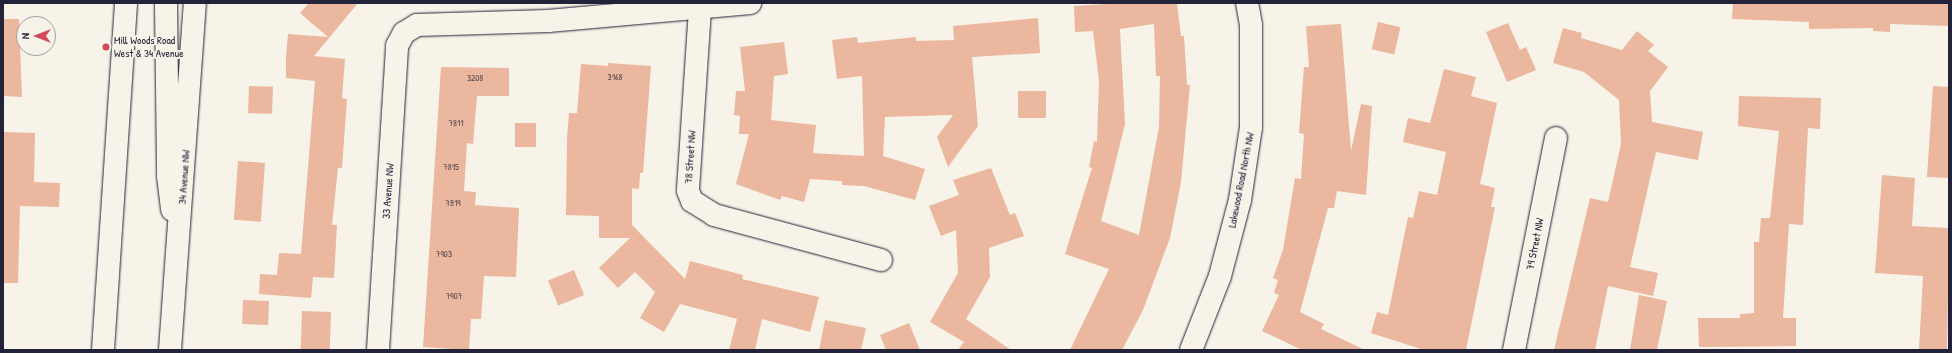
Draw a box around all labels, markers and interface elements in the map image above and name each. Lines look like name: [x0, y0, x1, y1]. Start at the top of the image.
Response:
north arrow: [16, 16, 56, 56]
text: N: [18, 33, 32, 39]
place label: Mill Woods Road West & 34 Avenue: [114, 34, 184, 60]
marker: Mill Woods Road West & 34 Avenue: [101, 42, 111, 52]
house number: 3168: [608, 72, 622, 82]
house number: 3208: [467, 73, 483, 83]
house number: 7811: [449, 118, 463, 128]
street label: 78 Street NW: [682, 130, 698, 184]
street label: Lakewood Road North NW: [1225, 131, 1257, 229]
street label: 34 Avenue NW: [176, 149, 192, 205]
house number: 7815: [443, 162, 459, 172]
street label: 33 Avenue NW: [379, 163, 397, 219]
house number: 7819: [446, 198, 460, 208]
street label: 79 Street NW: [1523, 217, 1547, 271]
house number: 7903: [436, 249, 452, 259]
house number: 7907: [446, 291, 462, 301]

